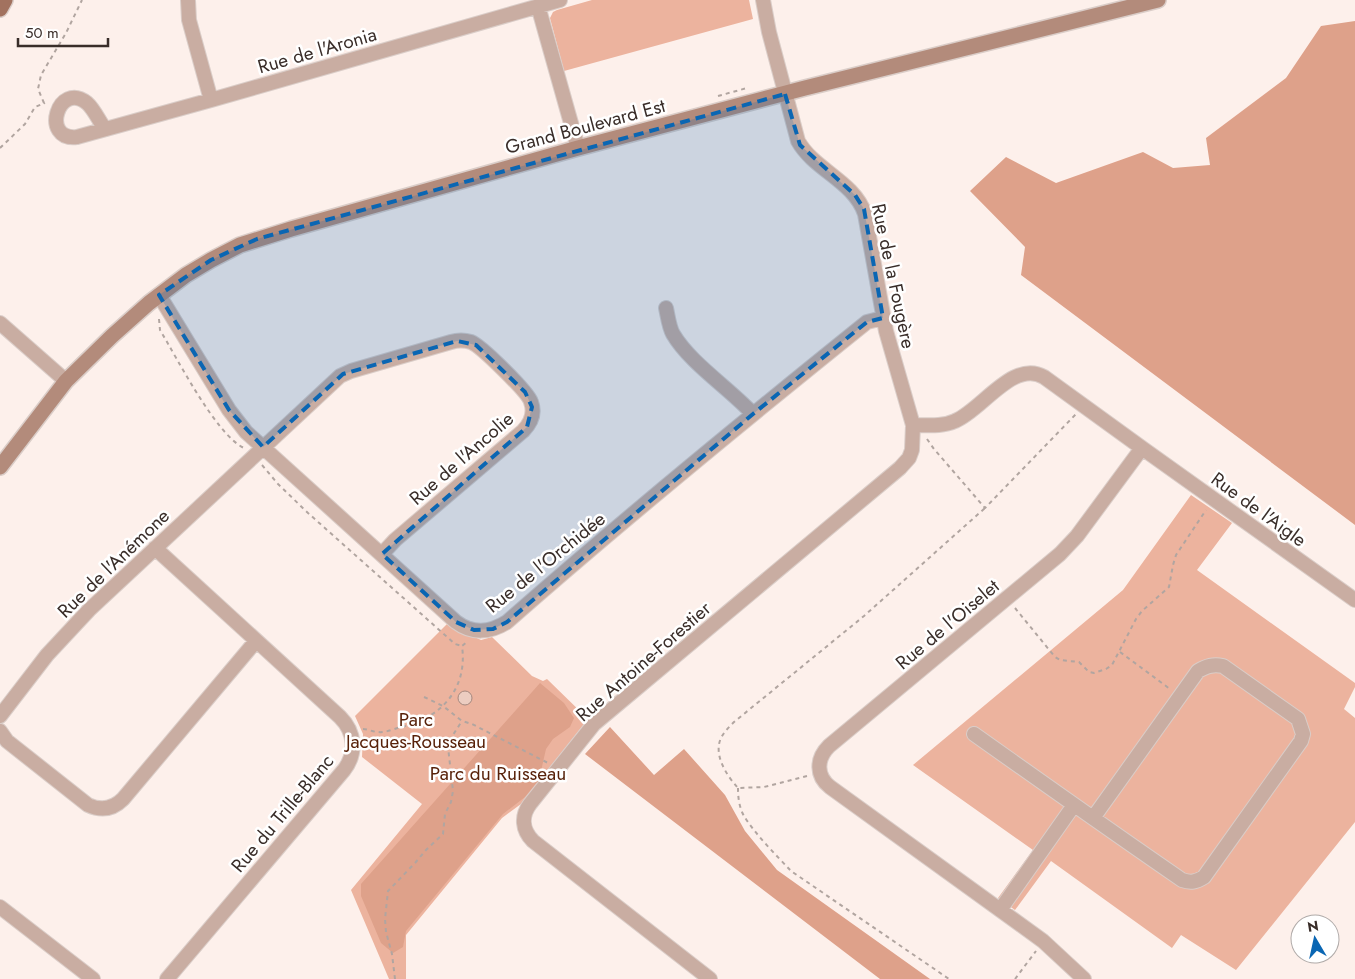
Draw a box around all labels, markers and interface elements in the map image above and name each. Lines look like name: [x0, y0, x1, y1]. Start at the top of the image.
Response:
scale bar: [18, 15, 108, 47]
street label: Rue de l'Aronia: [255, 21, 380, 80]
text: 50 m: [25, 22, 59, 44]
street label: Grand Boulevard Est: [502, 92, 669, 161]
street label: Rue de la Fougère: [865, 201, 922, 351]
street label: Rue de l'Ancolie: [403, 405, 520, 511]
street label: Rue de l'Aigle: [1206, 466, 1312, 553]
street label: Rue de l'Anémone: [51, 503, 176, 624]
street label: Rue de l'Orchidée: [480, 505, 611, 619]
street label: Rue de l'Oiselet: [890, 573, 1005, 676]
street label: Rue Antoine-Forestier: [570, 595, 717, 728]
park label: Parc Jacques-Rousseau: [343, 706, 486, 755]
street label: Rue du Trille-Blanc: [225, 748, 340, 878]
park label: Parc du Ruisseau: [430, 760, 566, 787]
north arrow: [1290, 914, 1340, 964]
text: N: [1306, 915, 1320, 937]

